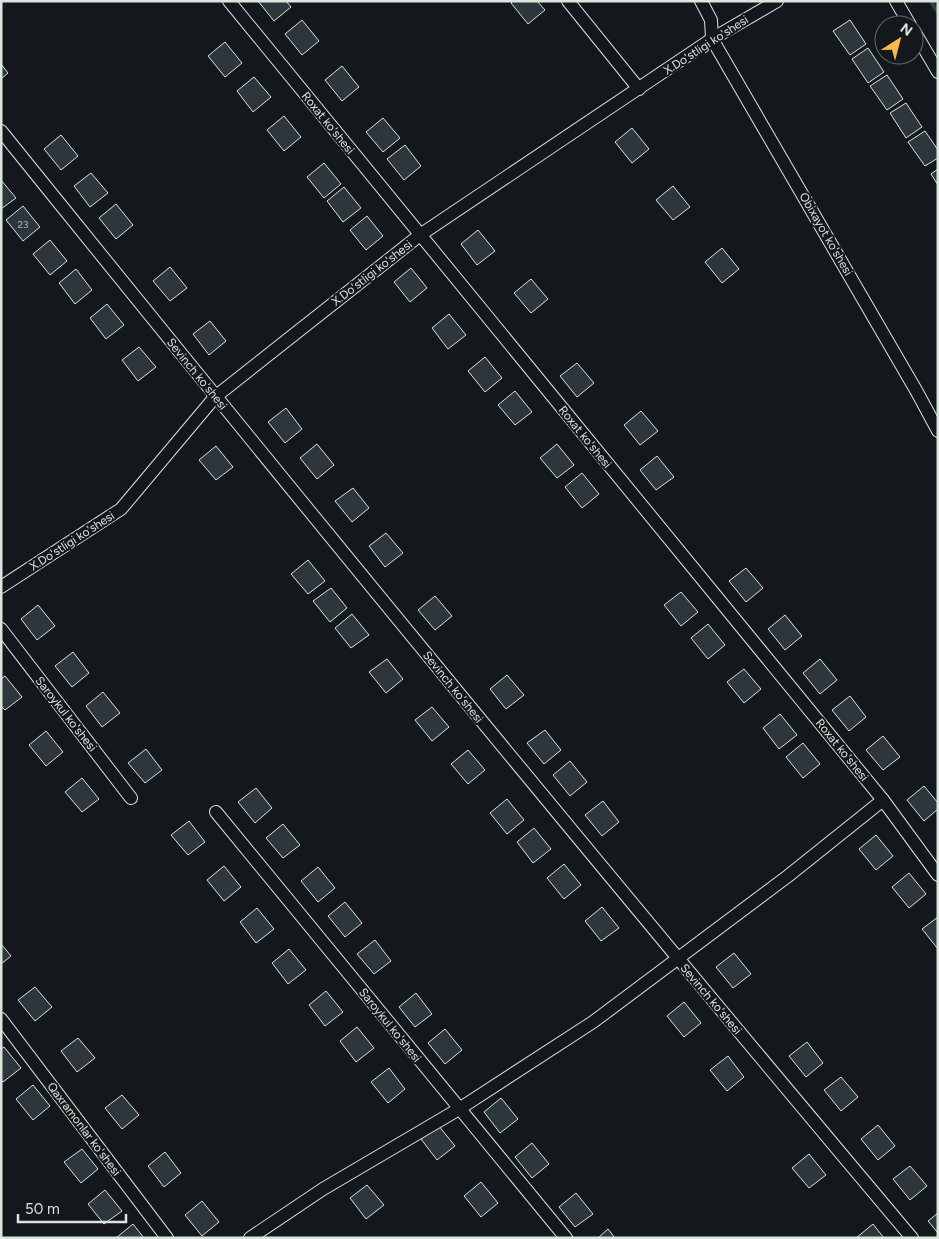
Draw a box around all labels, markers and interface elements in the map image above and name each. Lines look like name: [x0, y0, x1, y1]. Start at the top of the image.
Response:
street label: X.Do'stligi ko'shesi: [661, 12, 751, 78]
north arrow: [874, 15, 924, 65]
text: N: [897, 20, 916, 40]
street label: Roxat ko'shesi: [299, 89, 357, 157]
street label: Obixayot ko'shesi: [797, 190, 855, 278]
house number: 23: [17, 218, 29, 231]
street label: X.Do'stligi ko'shesi: [329, 237, 415, 309]
street label: Sevinch ko'shesi: [164, 335, 230, 413]
street label: Roxat ko'shesi: [556, 403, 614, 471]
street label: X.Do'stligi ko'shesi: [27, 508, 117, 574]
street label: Sevinch ko'shesi: [420, 648, 486, 726]
street label: Saroykul ko'shesi: [32, 674, 100, 754]
street label: Roxat ko'shesi: [813, 716, 871, 784]
street label: Sevinch ko'shesi: [677, 961, 745, 1037]
street label: Saroykul ko'shesi: [356, 985, 424, 1065]
street label: Qaxramonlar ko'shesi: [44, 1080, 124, 1178]
scale bar: [18, 1192, 125, 1224]
text: 50 m: [25, 1200, 60, 1218]

